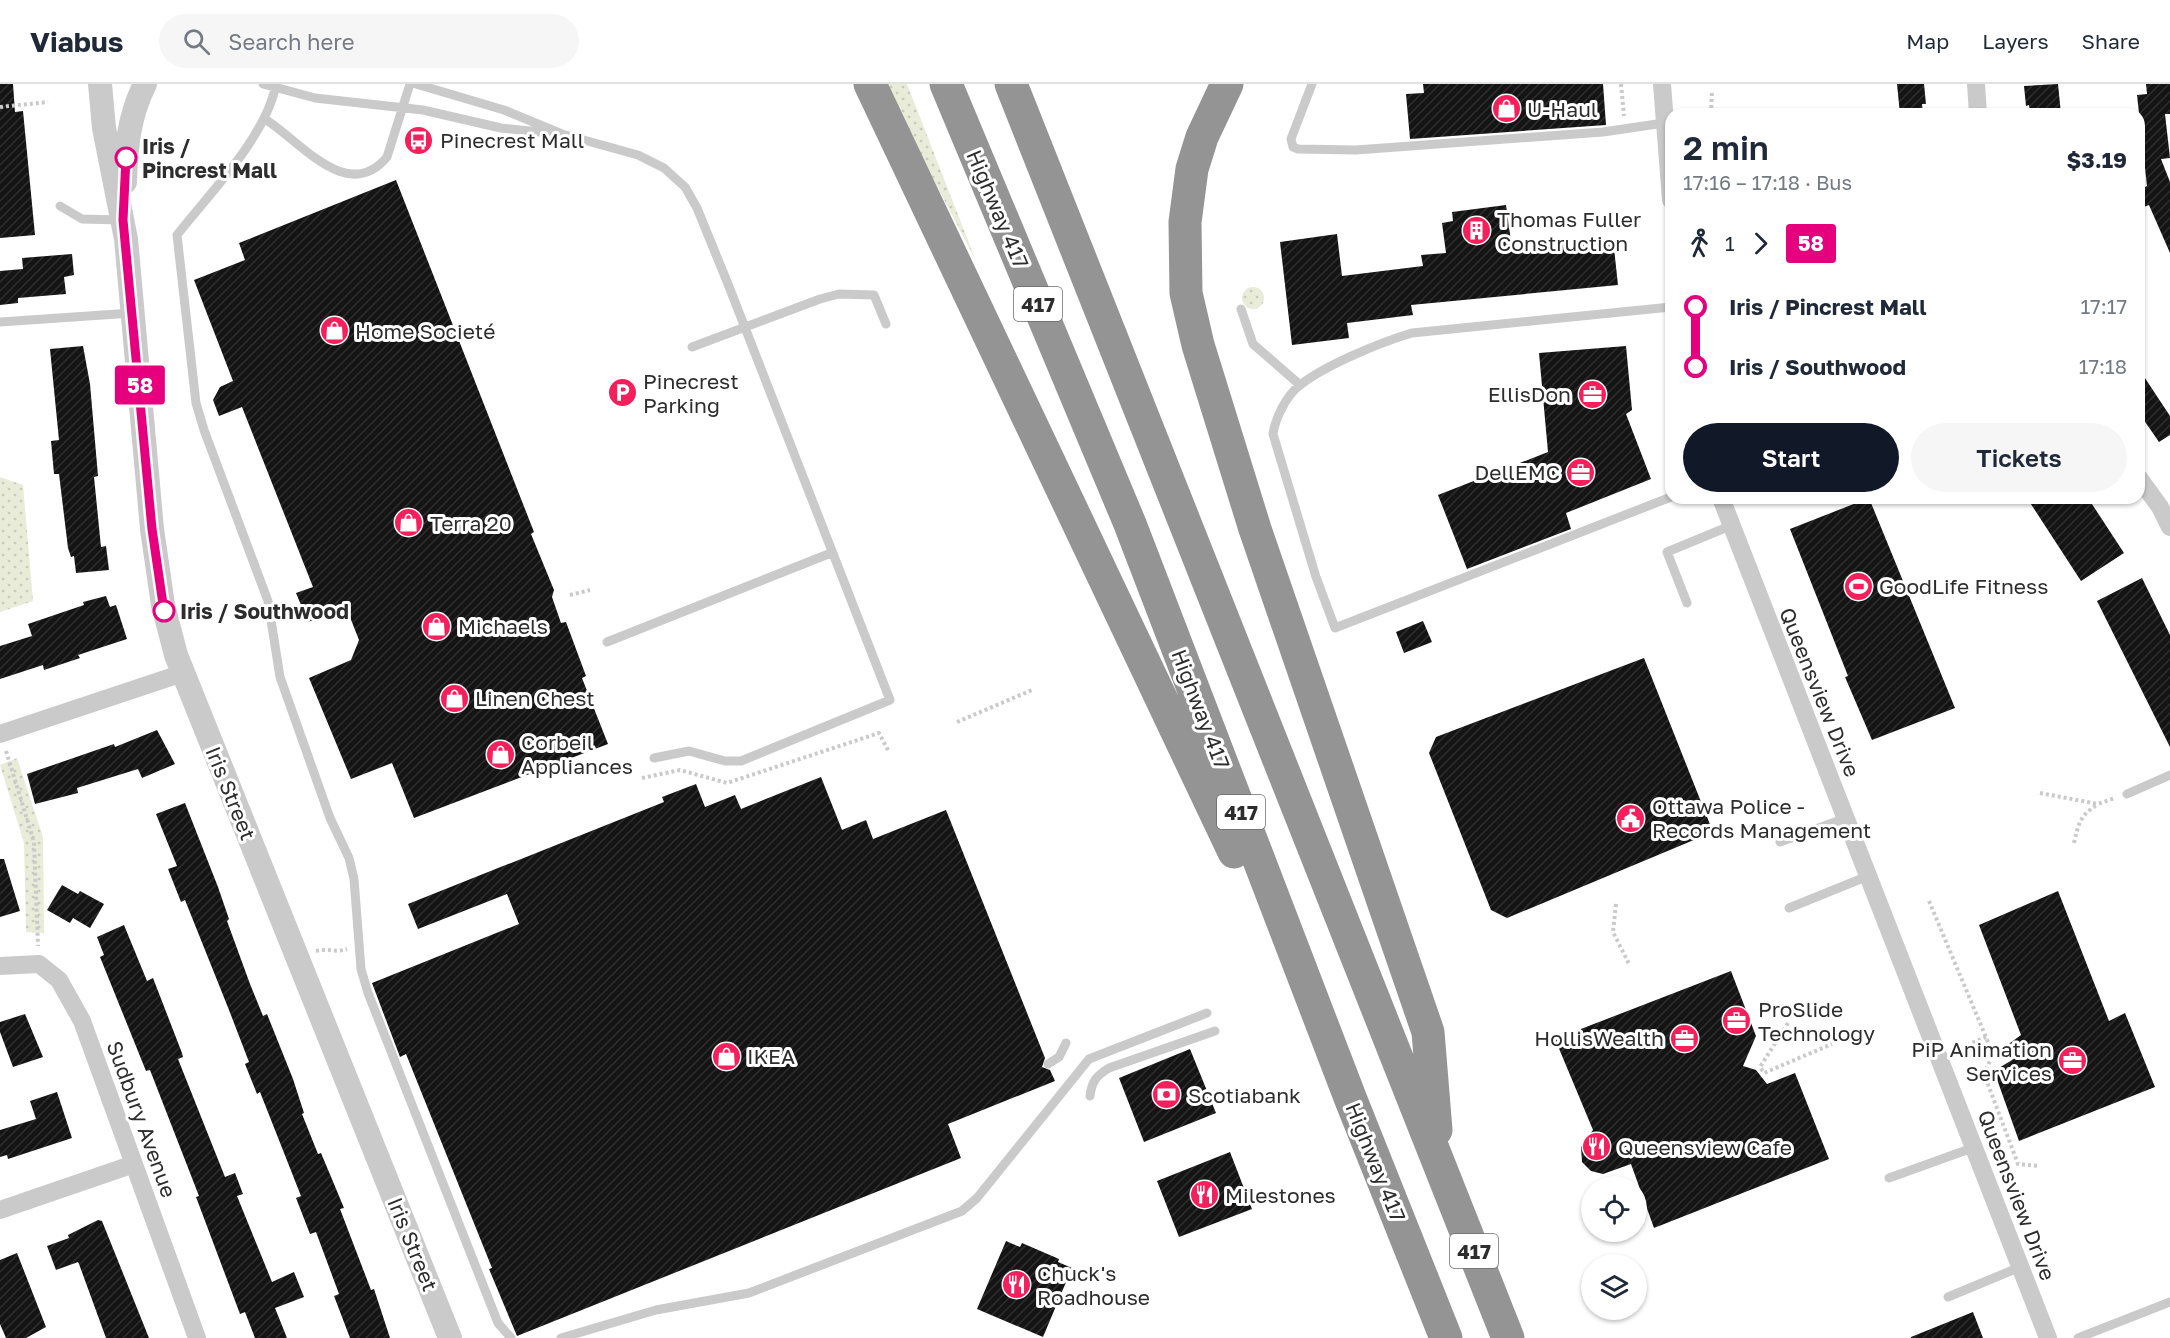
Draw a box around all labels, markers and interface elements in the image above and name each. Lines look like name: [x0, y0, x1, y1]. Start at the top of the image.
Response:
search box: [159, 14, 579, 68]
text: Viabus: [30, 25, 123, 58]
icon: search: [180, 25, 213, 58]
text: Search here: [228, 28, 354, 55]
text: Map: [1906, 28, 1949, 54]
text: Layers: [1982, 28, 2049, 54]
text: Share: [2082, 28, 2140, 54]
shop icon: U-Haul: [1490, 93, 1522, 125]
place label: U-Haul: [1527, 96, 1598, 122]
bus stop icon: Pinecrest Mall: [403, 124, 435, 156]
place label: Pinecrest Mall: [440, 127, 584, 153]
text: 2 min: [1683, 128, 1769, 167]
place label: Iris / Pincrest Mall: [142, 133, 277, 183]
street label: Highway 417: [961, 146, 1035, 272]
text: $3.19: [2066, 146, 2127, 173]
marker: Iris / Pincrest Mall: [115, 147, 137, 169]
text: 17:16 – 17:18 · Bus: [1683, 170, 1852, 194]
place label: Thomas Fuller Construction: [1497, 206, 1641, 256]
building icon: Thomas Fuller Construction: [1460, 215, 1492, 247]
icon: walk: [1683, 227, 1716, 260]
icon: forward: [1744, 227, 1777, 260]
text: 58: [1798, 230, 1824, 256]
text: 1: [1725, 231, 1735, 255]
road number: 417: [1014, 287, 1062, 321]
text: Iris / Pincrest Mall: [1729, 293, 1927, 320]
text: 17:17: [2080, 294, 2127, 318]
shop icon: Home Societé: [318, 315, 350, 347]
place label: Home Societé: [355, 318, 495, 344]
text: Iris / Southwood: [1729, 353, 1906, 380]
text: 17:18: [2079, 354, 2127, 378]
line badge: 58: [113, 366, 167, 404]
place label: Pinecrest Parking: [643, 368, 739, 418]
text: 58: [127, 372, 153, 398]
parking icon: Pinecrest Parking: [606, 377, 638, 409]
office icon: EllisDon: [1576, 378, 1608, 410]
place label: EllisDon: [1488, 381, 1571, 407]
button: Start: [1683, 423, 1899, 492]
button: Tickets: [1911, 423, 2127, 492]
office icon: DellEMC: [1565, 456, 1597, 488]
place label: DellEMC: [1475, 459, 1560, 485]
shop icon: Terra 20: [393, 507, 425, 539]
place label: Terra 20: [430, 510, 512, 536]
sports icon: GoodLife Fitness: [1842, 570, 1874, 602]
place label: GoodLife Fitness: [1879, 573, 2048, 599]
place label: Iris / Southwood: [180, 598, 349, 624]
marker: Iris / Southwood: [153, 600, 175, 622]
street label: Queensview Drive: [1774, 604, 1866, 780]
shop icon: Michaels: [421, 610, 453, 642]
place label: Michaels: [458, 613, 548, 639]
street label: Highway 417: [1166, 645, 1236, 773]
shop icon: Linen Chest: [438, 682, 470, 714]
place label: Linen Chest: [475, 685, 595, 711]
place label: Corbeil Appliances: [521, 729, 633, 779]
shop icon: Corbeil Appliances: [484, 738, 516, 770]
street label: Iris Street: [200, 742, 262, 844]
place label: Ottawa Police - Records Management: [1652, 793, 1871, 843]
road number: 417: [1217, 795, 1265, 829]
public building icon: Ottawa Police - Records Management: [1615, 802, 1647, 834]
place label: ProSlide Technology: [1758, 996, 1875, 1046]
office icon: ProSlide Technology: [1721, 1005, 1753, 1037]
office icon: HollisWealth: [1669, 1022, 1701, 1054]
place label: HollisWealth: [1534, 1025, 1664, 1051]
place label: PiP Animation Services: [1911, 1036, 2052, 1086]
street label: Sudbury Avenue: [102, 1037, 182, 1201]
shop icon: IKEA: [710, 1040, 742, 1072]
place label: IKEA: [747, 1043, 795, 1069]
office icon: PiP Animation Services: [2057, 1045, 2089, 1077]
bank icon: Scotiabank: [1151, 1079, 1183, 1111]
place label: Scotiabank: [1188, 1082, 1301, 1108]
street label: Highway 417: [1340, 1099, 1412, 1225]
street label: Queensview Drive: [1973, 1106, 2061, 1284]
restaurant icon: Queensview Cafe: [1581, 1131, 1613, 1163]
place label: Queensview Cafe: [1618, 1134, 1792, 1160]
map controls: [1581, 1176, 1647, 1320]
button: locate: [1581, 1176, 1647, 1242]
restaurant icon: Milestones: [1188, 1179, 1220, 1211]
place label: Milestones: [1225, 1182, 1336, 1208]
street label: Iris Street: [382, 1193, 444, 1295]
road number: 417: [1450, 1234, 1498, 1268]
button: layers: [1581, 1254, 1647, 1320]
place label: Chuck's Roadhouse: [1037, 1260, 1150, 1310]
restaurant icon: Chuck's Roadhouse: [1000, 1269, 1032, 1301]

